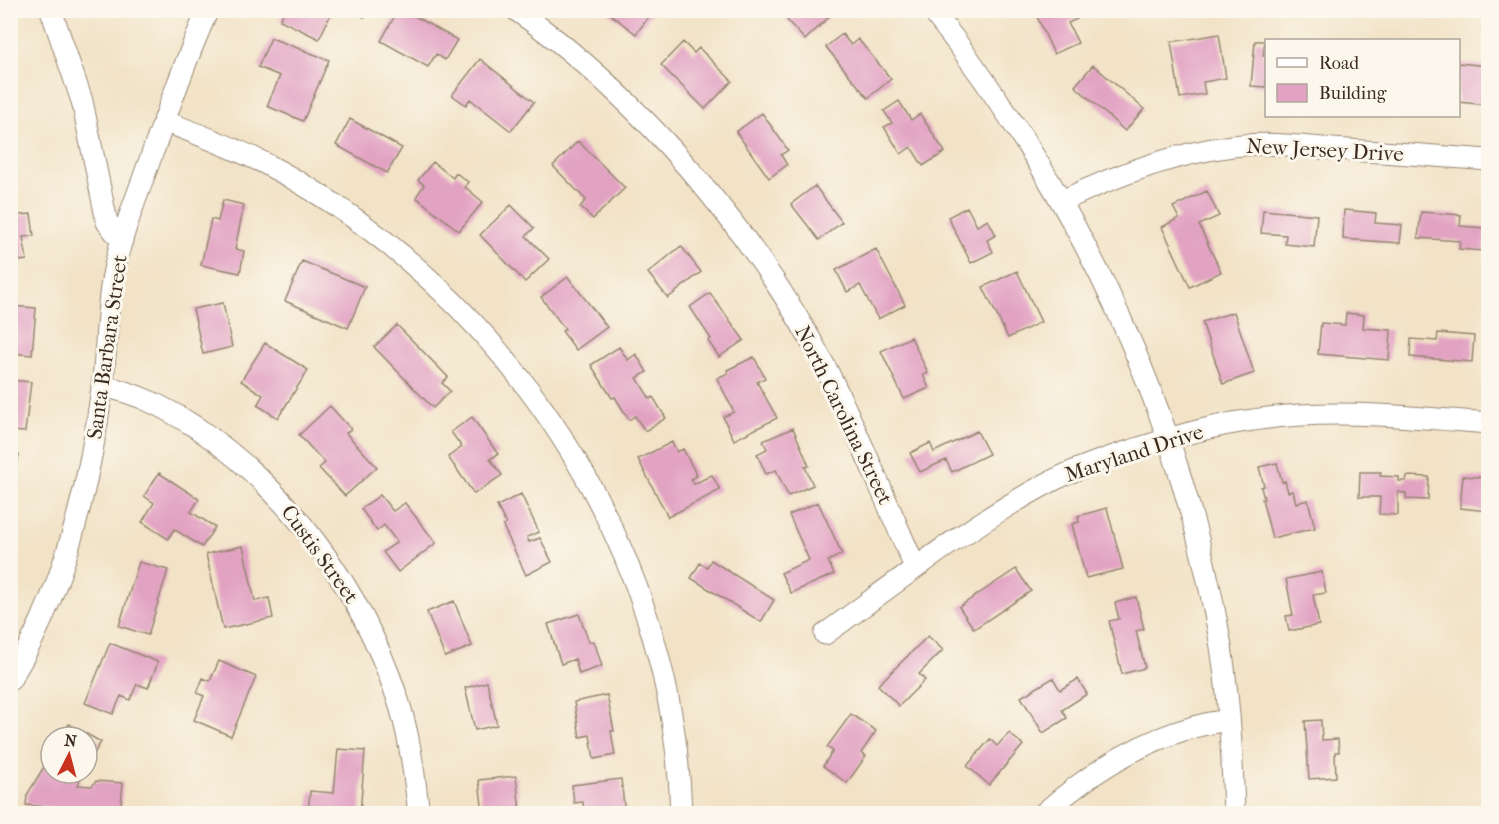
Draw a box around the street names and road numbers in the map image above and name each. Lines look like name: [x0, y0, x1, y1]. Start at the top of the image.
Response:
street label: New Jersey Drive: [1246, 134, 1404, 166]
street label: Santa Barbara Street: [82, 253, 132, 441]
street label: North Carolina Street: [790, 322, 898, 509]
street label: Maryland Drive: [1062, 419, 1206, 487]
street label: Custis Street: [276, 500, 364, 608]

